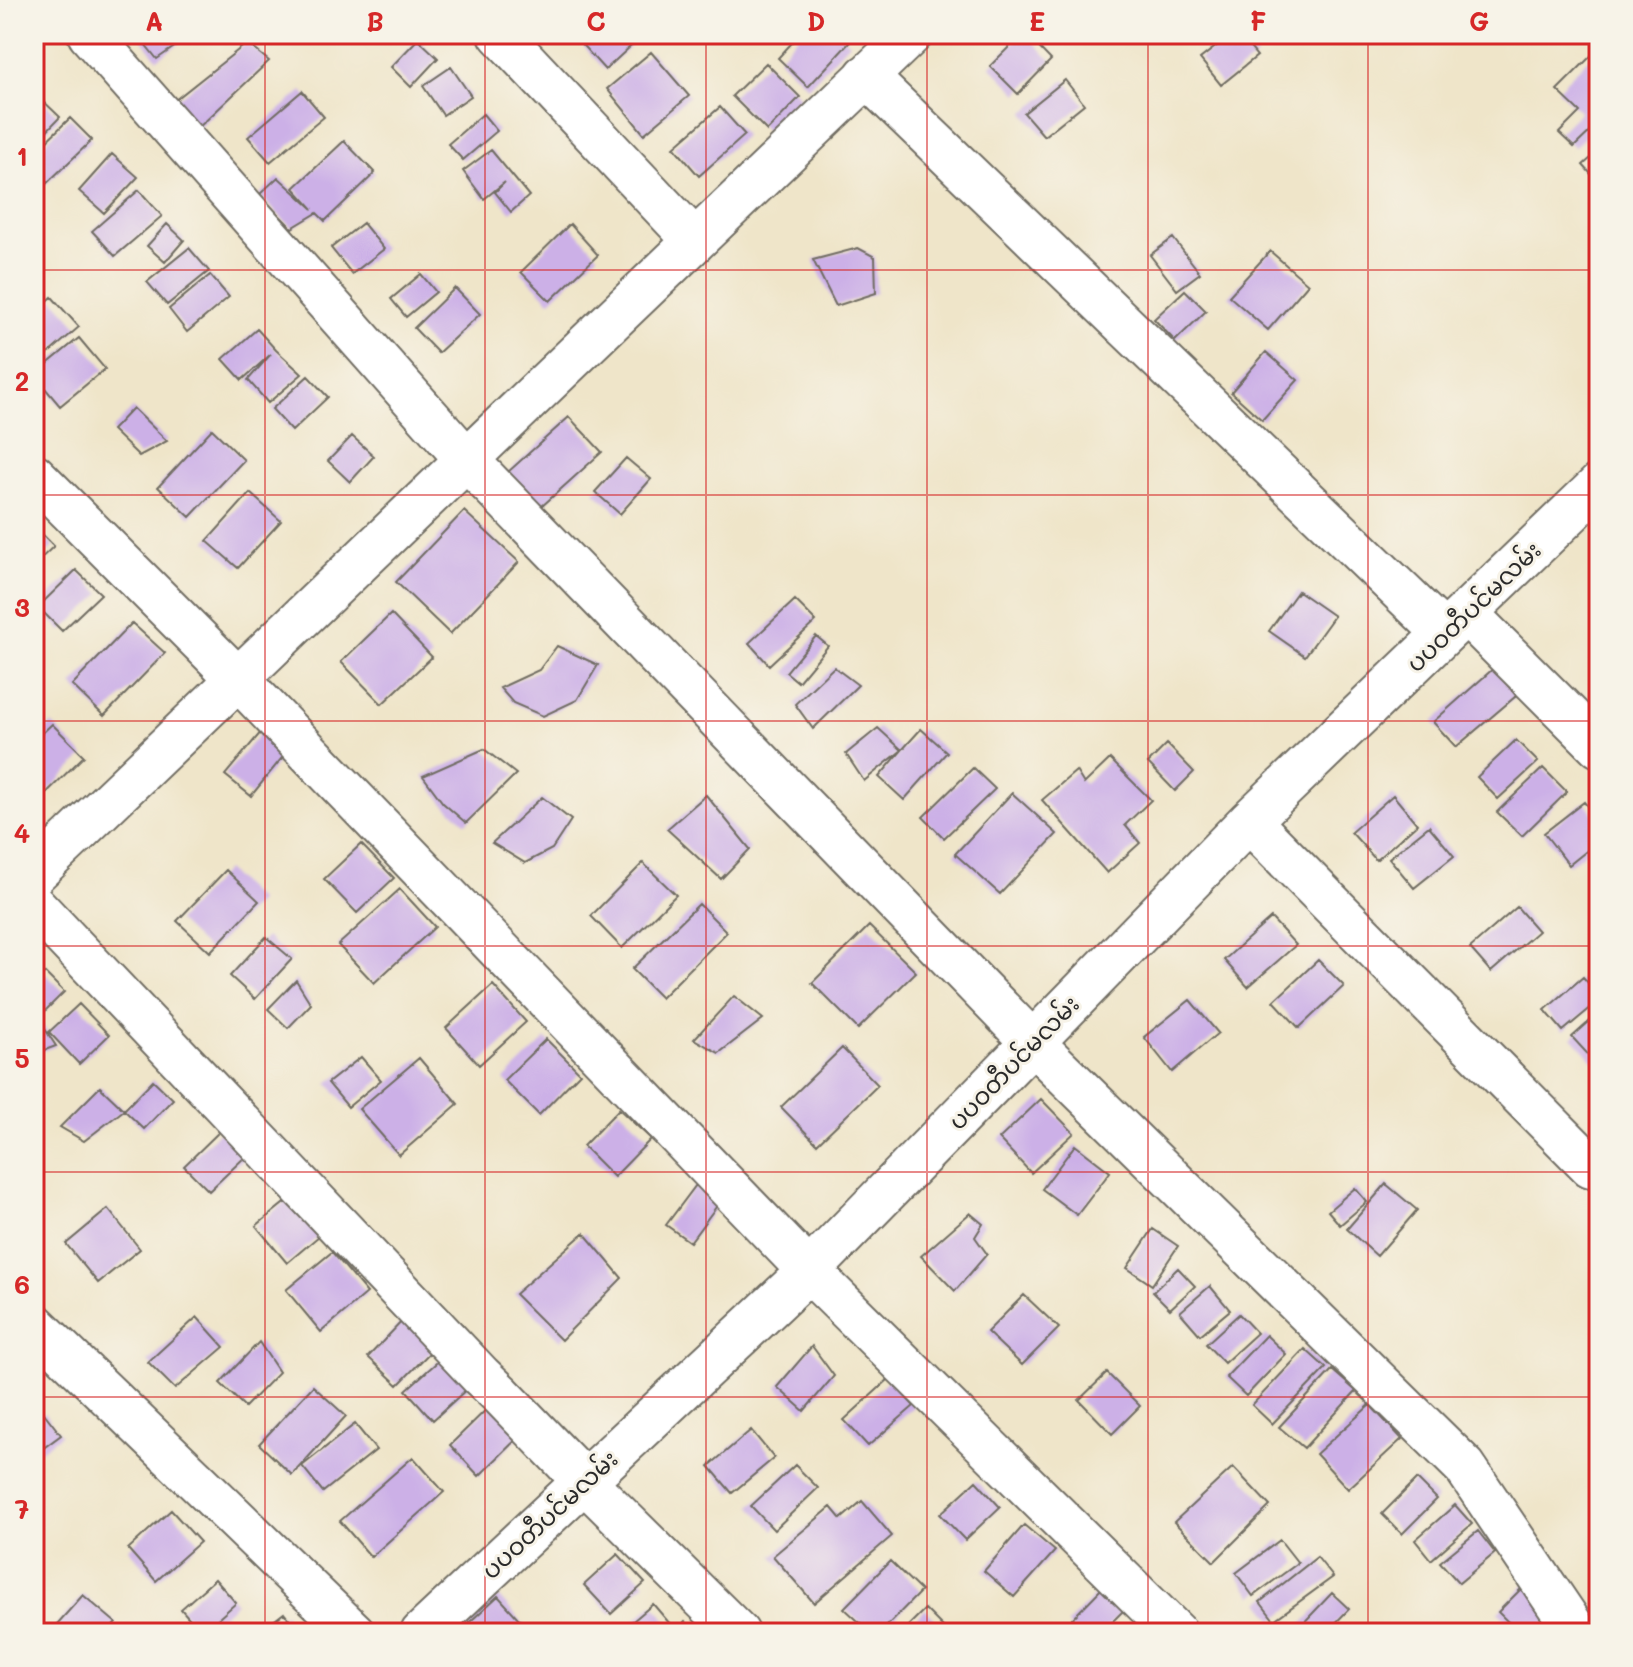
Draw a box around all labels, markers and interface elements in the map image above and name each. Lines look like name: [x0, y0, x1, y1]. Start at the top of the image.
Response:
text: A: [145, 4, 163, 38]
text: B: [366, 4, 384, 38]
text: C: [586, 4, 606, 38]
text: D: [807, 4, 825, 38]
text: E: [1029, 4, 1045, 38]
text: F: [1250, 4, 1266, 38]
text: G: [1469, 4, 1489, 38]
text: 1: [16, 139, 28, 173]
text: 2: [15, 364, 29, 398]
street label: ပပဝတီပင်မလမ်း: [1399, 534, 1547, 678]
text: 3: [14, 590, 30, 624]
text: 4: [14, 816, 30, 850]
street label: ပပဝတီပင်မလမ်း: [941, 988, 1085, 1136]
text: 5: [14, 1041, 30, 1075]
text: 6: [14, 1267, 30, 1301]
street label: ပပဝတီပင်မလမ်း: [474, 1443, 624, 1585]
text: 7: [15, 1492, 29, 1526]

